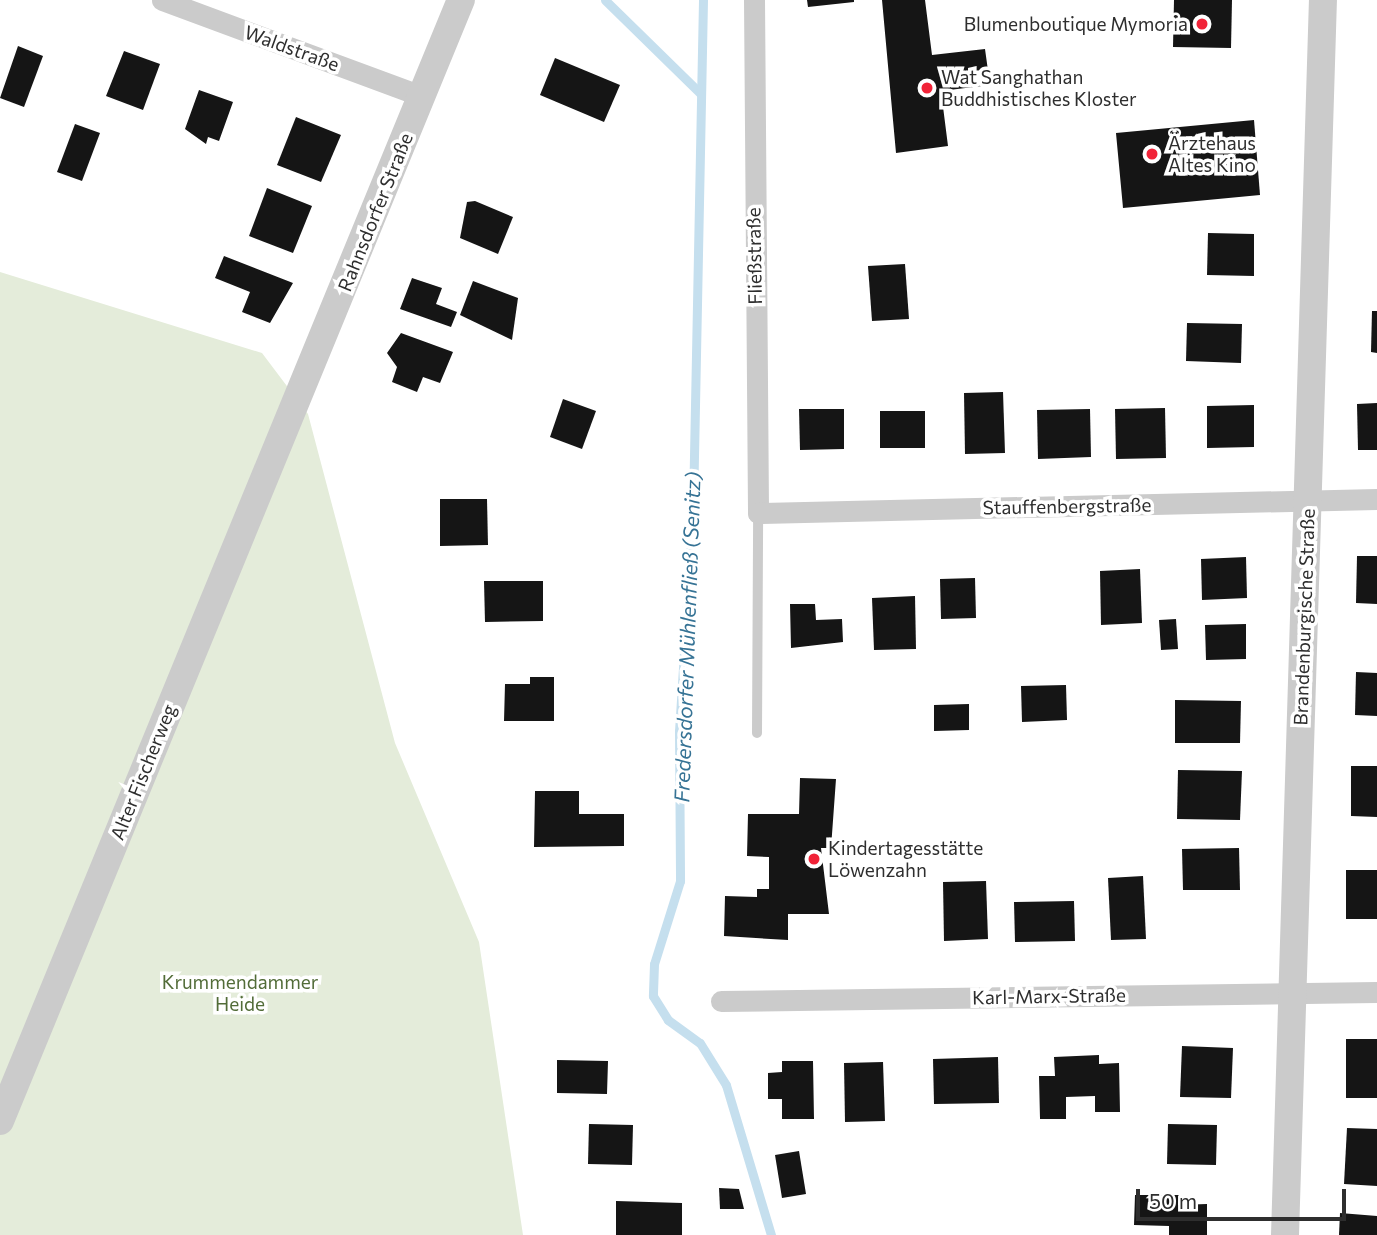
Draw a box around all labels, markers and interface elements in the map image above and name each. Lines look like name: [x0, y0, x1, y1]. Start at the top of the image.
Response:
place label: Blumenboutique Mymoria: [964, 13, 1188, 35]
marker: Blumenboutique Mymoria: [1194, 16, 1210, 32]
street label: Waldstraße: [241, 20, 343, 76]
place label: Wat Sanghathan Buddhistisches Kloster: [941, 66, 1137, 110]
marker: Wat Sanghathan Buddhistisches Kloster: [919, 80, 935, 96]
street label: Rahnsdorfer Straße: [333, 129, 417, 295]
place label: Ärztehaus Altes Kino: [1168, 132, 1256, 176]
marker: Ärztehaus Altes Kino: [1142, 144, 1162, 164]
street label: Fließstraße: [742, 207, 766, 305]
water label: Fredersdorfer Mühlenfließ (Senitz): [669, 471, 705, 803]
street label: Stauffenbergstraße: [982, 493, 1152, 519]
street label: Brandenburgische Straße: [1289, 508, 1319, 726]
street label: Alter Fischerweg: [105, 701, 181, 843]
place label: Kindertagesstätte Löwenzahn: [828, 837, 983, 881]
marker: Kindertagesstätte Löwenzahn: [806, 851, 822, 867]
park label: Krummendammer Heide: [162, 971, 318, 1015]
street label: Karl-Marx-Straße: [972, 983, 1126, 1009]
scale bar: [1139, 1176, 1349, 1220]
text: 50 m: [1149, 1188, 1197, 1213]

